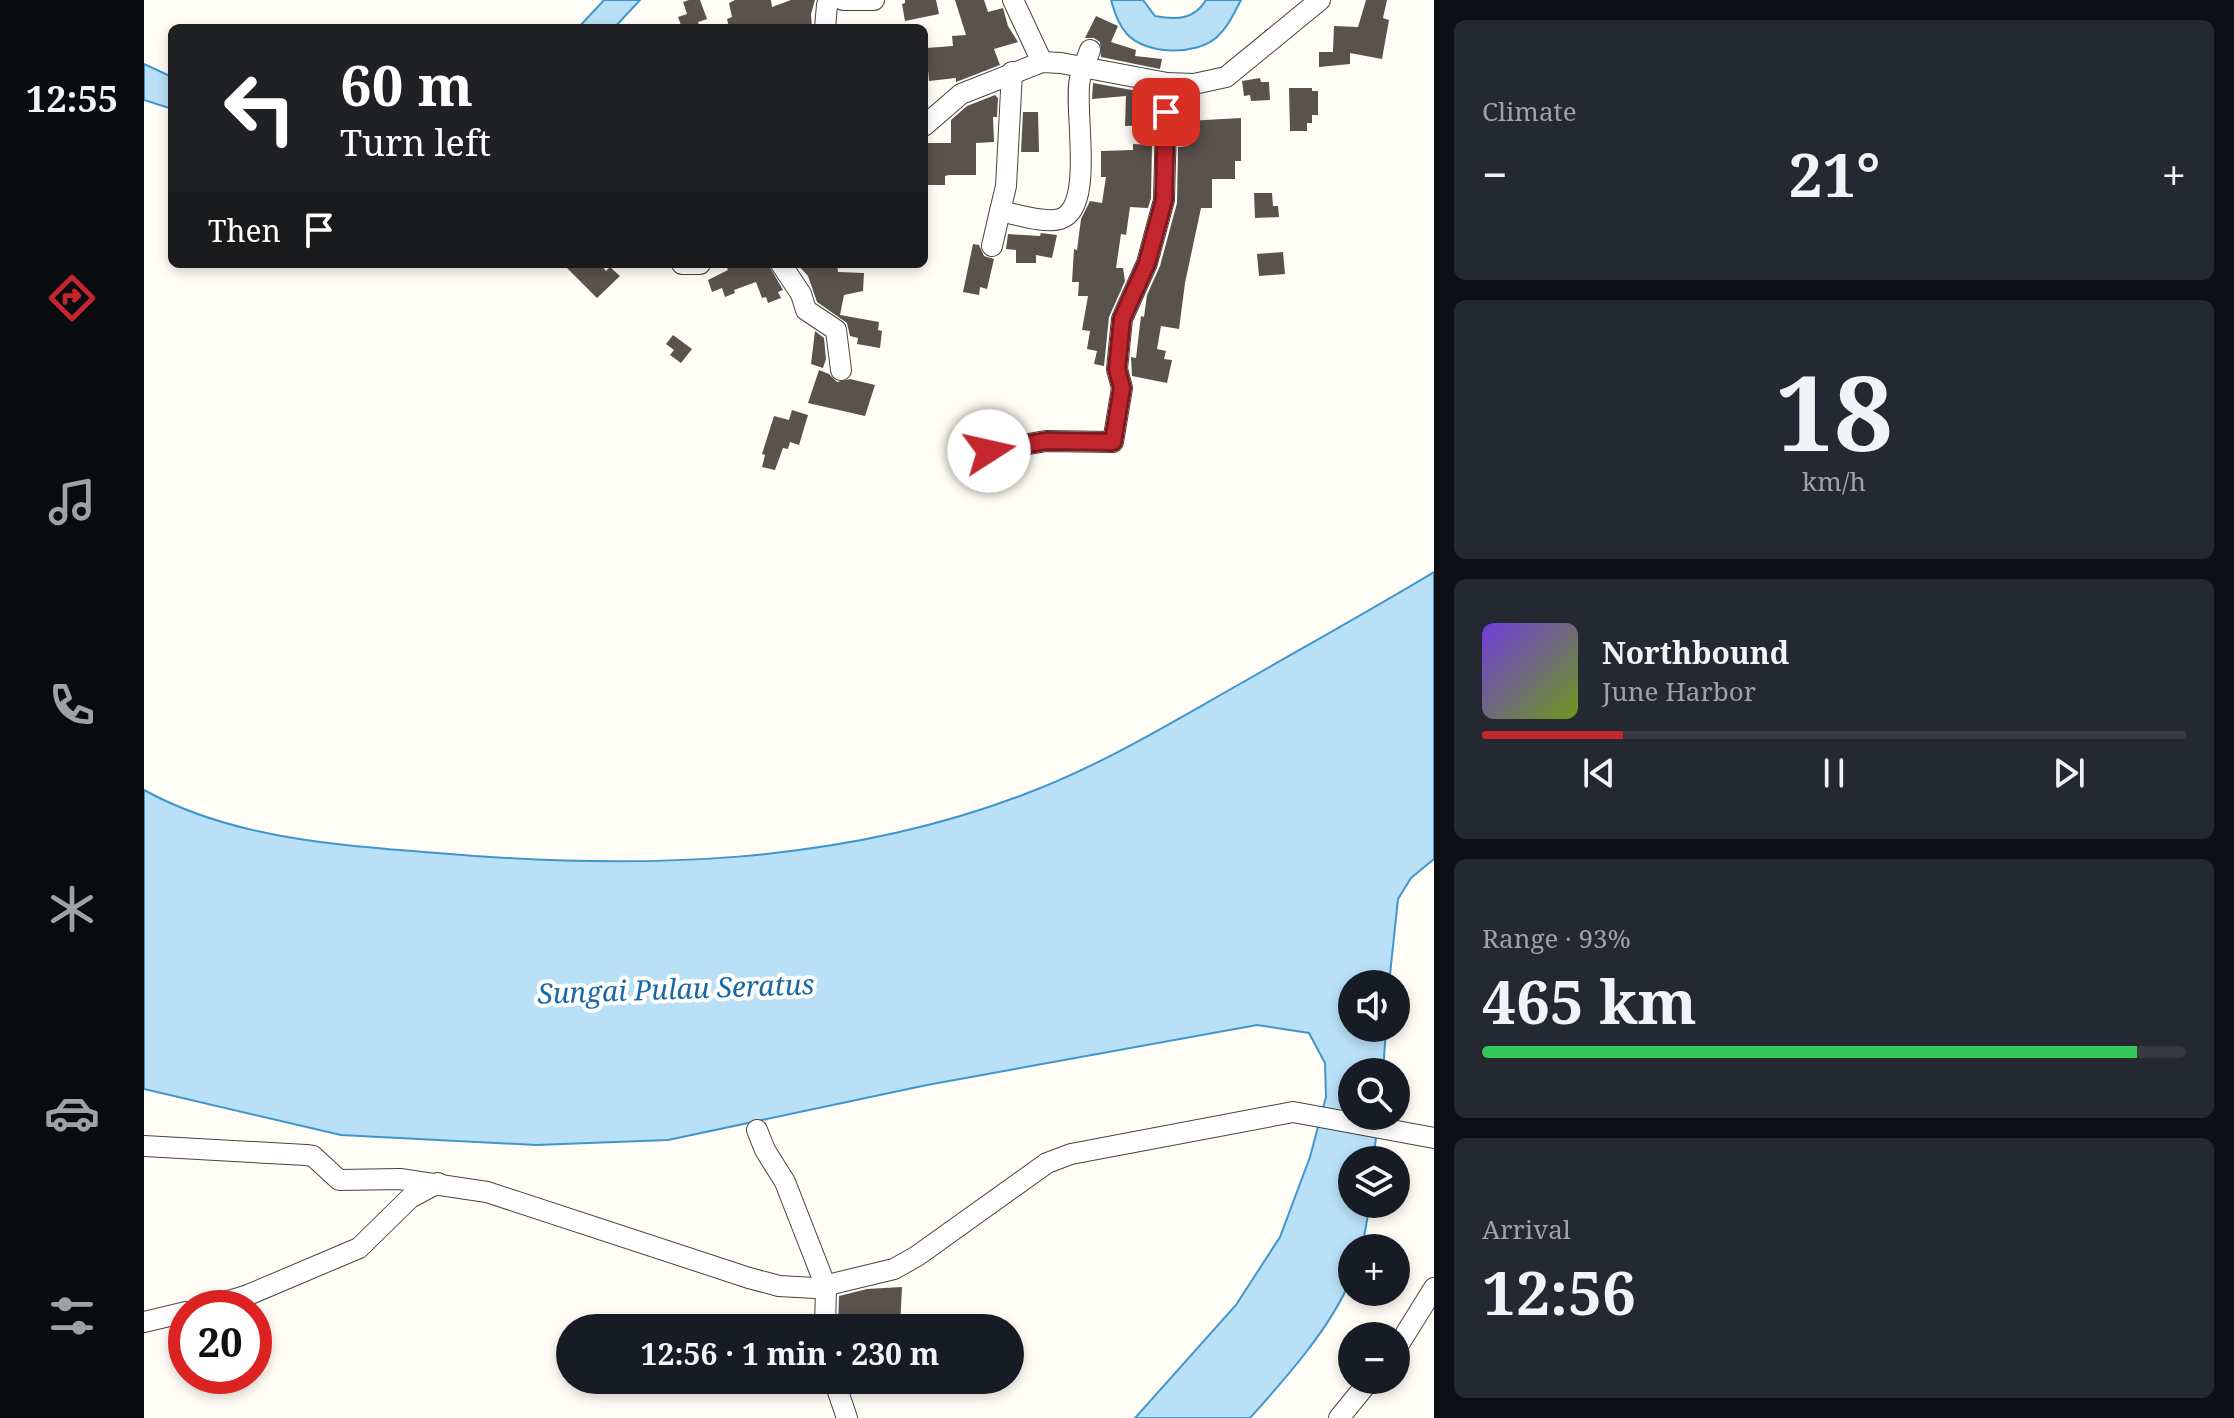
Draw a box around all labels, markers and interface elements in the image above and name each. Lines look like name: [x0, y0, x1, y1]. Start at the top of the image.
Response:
text: 60 m: [340, 46, 473, 122]
icon: left: [208, 56, 312, 160]
text: 12:55: [26, 74, 118, 123]
pin: [1132, 78, 1200, 146]
icon: arrive: [1144, 90, 1188, 134]
text: Climate: [1482, 93, 1577, 129]
text: Turn left: [340, 118, 491, 167]
text: 21°: [1789, 133, 1880, 215]
text: −: [1482, 144, 1507, 204]
text: +: [2161, 144, 2186, 204]
icon: arrive: [297, 208, 341, 252]
text: Then: [208, 210, 281, 251]
icon: directions: [44, 270, 100, 326]
text: 18: [1775, 340, 1893, 481]
position arrow: [947, 409, 1031, 493]
text: km/h: [1802, 463, 1866, 499]
icon: music: [44, 474, 100, 530]
text: Northbound: [1602, 632, 1789, 673]
text: June Harbor: [1602, 673, 1756, 709]
icon: phone: [44, 677, 100, 733]
icon: previous: [1577, 751, 1621, 795]
icon: pause: [1812, 751, 1856, 795]
icon: next: [2047, 751, 2091, 795]
icon: climate: [44, 881, 100, 937]
text: Range · 93%: [1482, 920, 1631, 956]
text: 465 km: [1482, 960, 1697, 1042]
water label: Sungai Pulau Seratus: [537, 964, 815, 1012]
map controls: [1338, 970, 1410, 1394]
button: sound: [1338, 970, 1410, 1042]
button: search: [1338, 1058, 1410, 1130]
icon: car: [44, 1085, 100, 1141]
button: layers: [1338, 1146, 1410, 1218]
text: Arrival: [1482, 1211, 1571, 1247]
button: +: [1338, 1234, 1410, 1306]
text: 12:56: [1482, 1251, 1636, 1333]
icon: filters: [44, 1288, 100, 1344]
speed limit sign: 20: [168, 1290, 272, 1394]
button: −: [1338, 1322, 1410, 1394]
text: 12:56 · 1 min · 230 m: [641, 1333, 939, 1374]

